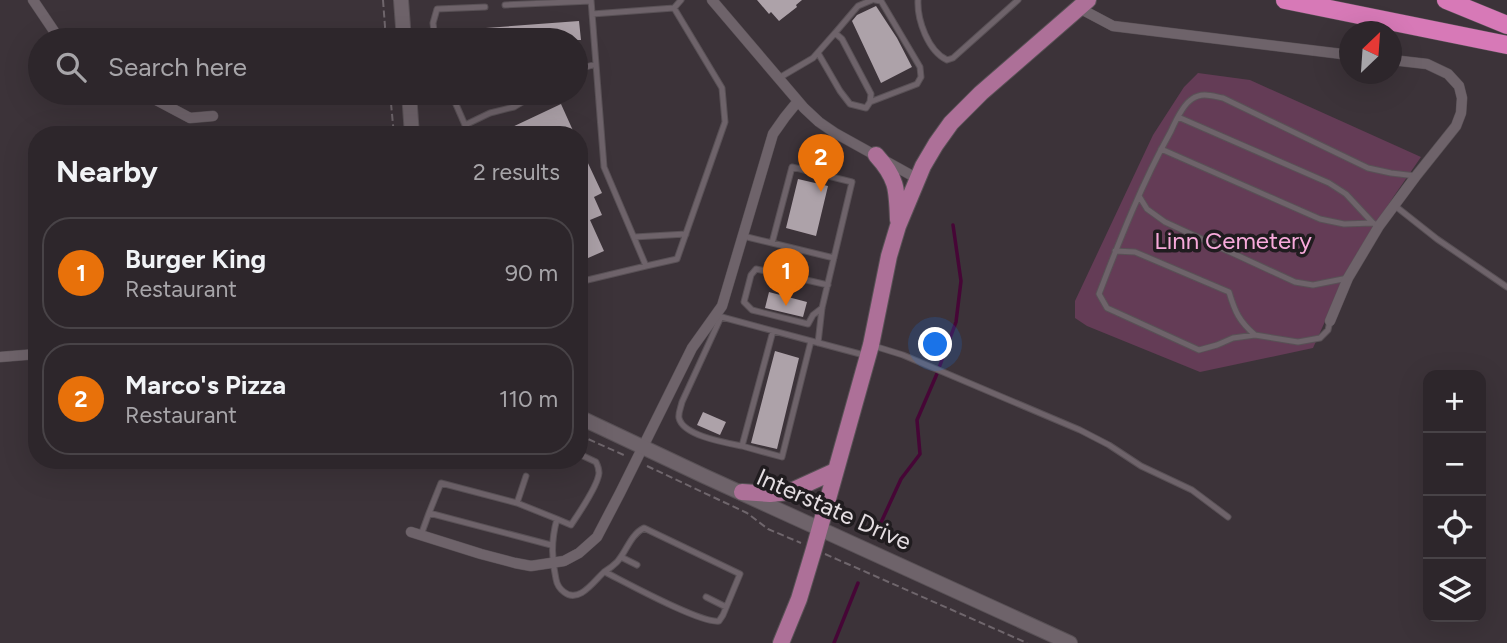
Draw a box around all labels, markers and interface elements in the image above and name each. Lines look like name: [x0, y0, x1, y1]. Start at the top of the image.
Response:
north arrow: [1339, 21, 1402, 84]
search box: [28, 28, 588, 105]
icon: search: [52, 48, 90, 86]
text: Search here: [108, 51, 247, 83]
pin: 2: [798, 134, 844, 192]
text: Nearby: [56, 153, 158, 190]
text: 2 results: [473, 158, 560, 186]
park label: Linn Cemetery: [1154, 226, 1312, 255]
text: Burger King: [125, 243, 266, 275]
pin: 1: [763, 248, 809, 306]
text: 1: [76, 259, 86, 287]
text: 90 m: [505, 259, 558, 287]
text: Restaurant: [125, 275, 237, 303]
your location: [918, 327, 952, 361]
text: Marco's Pizza: [125, 369, 286, 401]
map controls: [1423, 370, 1486, 622]
button: +: [1423, 370, 1486, 433]
text: 2: [74, 385, 88, 413]
text: 110 m: [499, 385, 558, 413]
text: Restaurant: [125, 401, 237, 429]
button: −: [1423, 433, 1486, 496]
street label: Interstate Drive: [752, 462, 916, 556]
button: locate: [1423, 496, 1486, 559]
button: layers: [1423, 559, 1486, 622]

